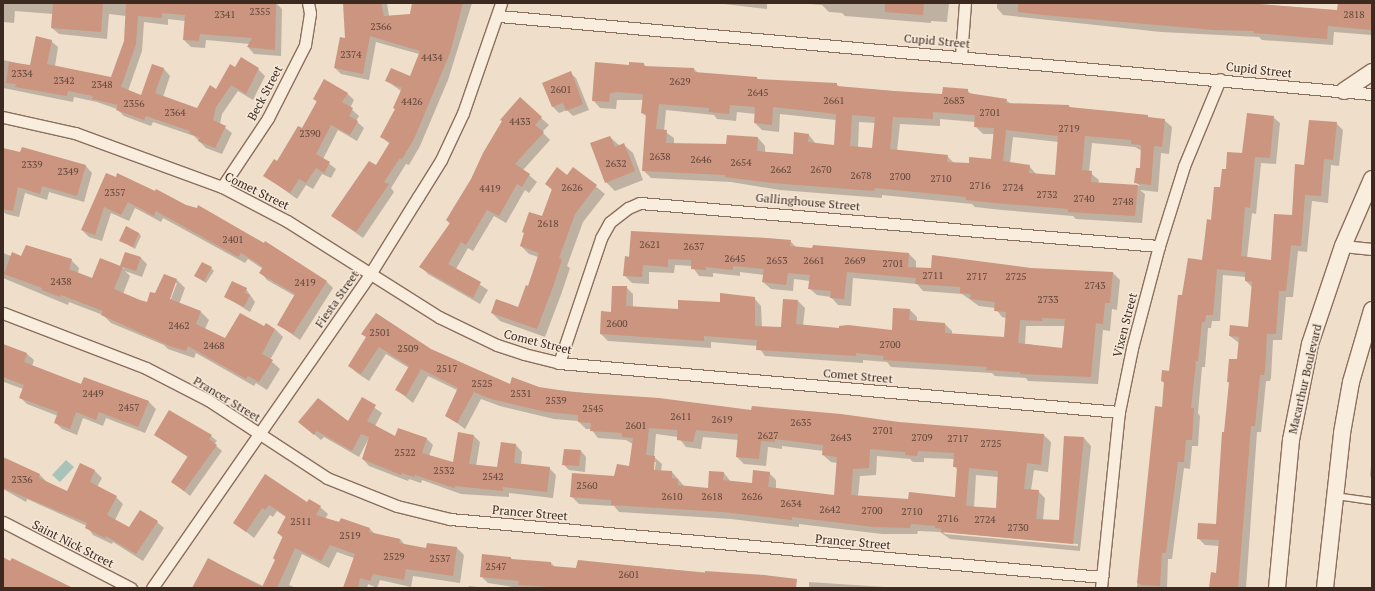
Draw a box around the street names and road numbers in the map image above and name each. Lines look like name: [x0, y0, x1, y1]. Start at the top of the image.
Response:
street label: Cupid Street: [903, 31, 971, 51]
street label: Cupid Street: [1225, 59, 1293, 81]
street label: Beck Street: [245, 63, 285, 123]
street label: Comet Street: [222, 169, 292, 213]
street label: Gallinghouse Street: [755, 190, 861, 214]
street label: Fiesta Street: [312, 268, 362, 330]
street label: Vixen Street: [1110, 291, 1140, 359]
street label: Macarthur Boulevard: [1285, 323, 1325, 435]
street label: Comet Street: [502, 327, 574, 357]
street label: Comet Street: [823, 366, 893, 386]
street label: Prancer Street: [191, 373, 263, 425]
street label: Prancer Street: [492, 503, 568, 523]
street label: Saint Nick Street: [30, 517, 116, 571]
street label: Prancer Street: [815, 532, 891, 552]

